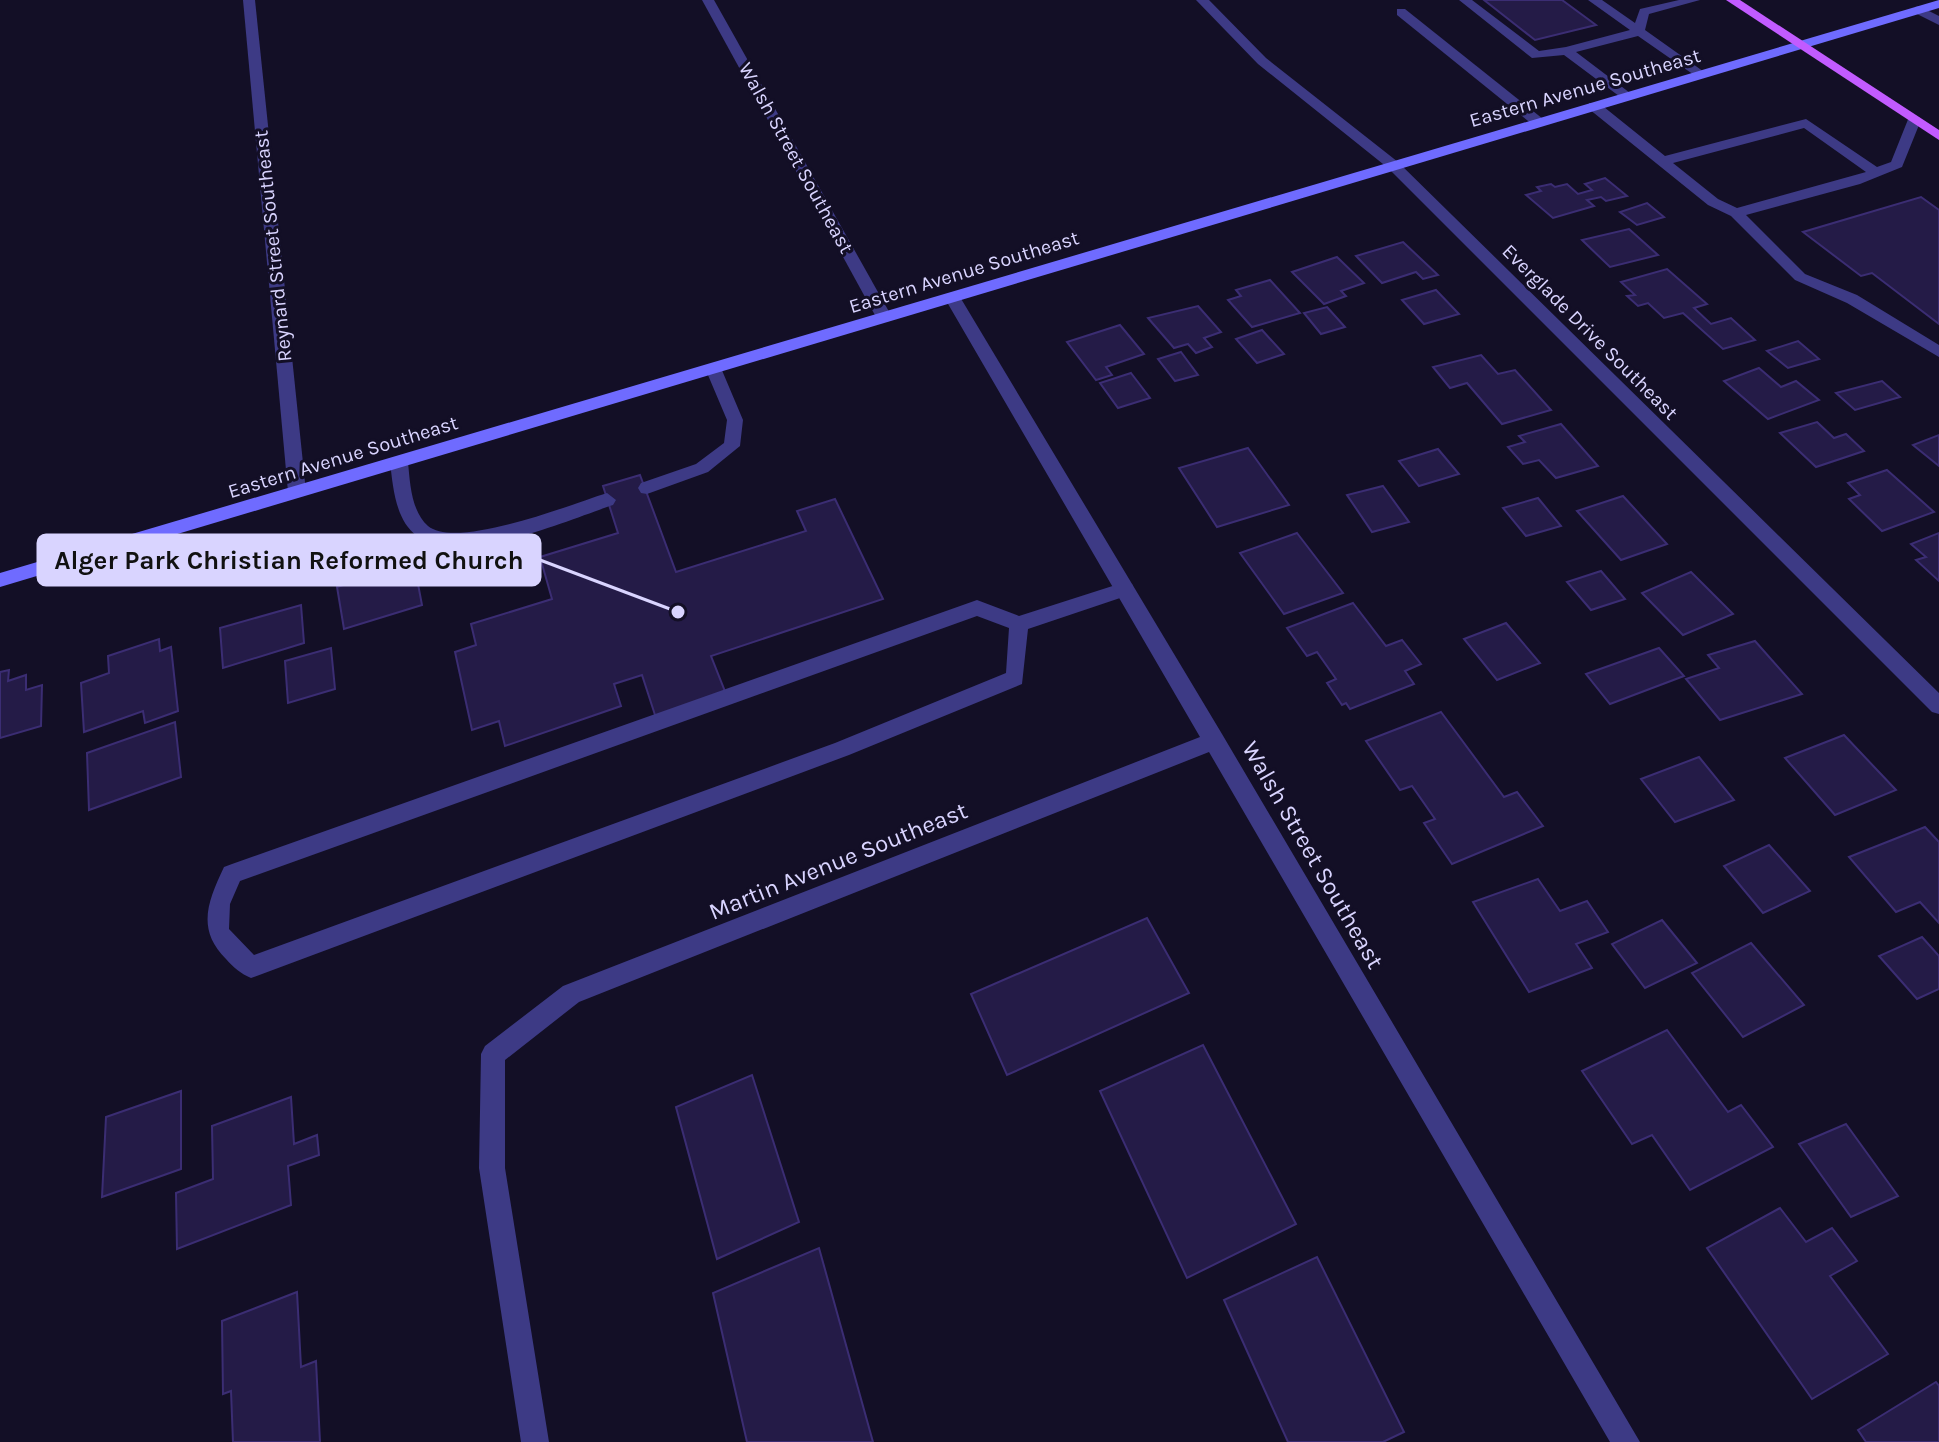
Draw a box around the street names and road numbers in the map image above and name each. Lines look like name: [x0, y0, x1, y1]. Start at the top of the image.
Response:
street label: Eastern Avenue Southeast: [1467, 44, 1704, 132]
street label: Walsh Street Southeast: [734, 58, 858, 258]
street label: Reynard Street Southeast: [249, 129, 297, 363]
street label: Eastern Avenue Southeast: [846, 226, 1082, 318]
street label: Everglade Drive Southeast: [1497, 239, 1683, 425]
street label: Eastern Avenue Southeast: [225, 411, 461, 503]
street label: Walsh Street Southeast: [1236, 736, 1390, 974]
street label: Martin Avenue Southeast: [705, 796, 971, 926]

